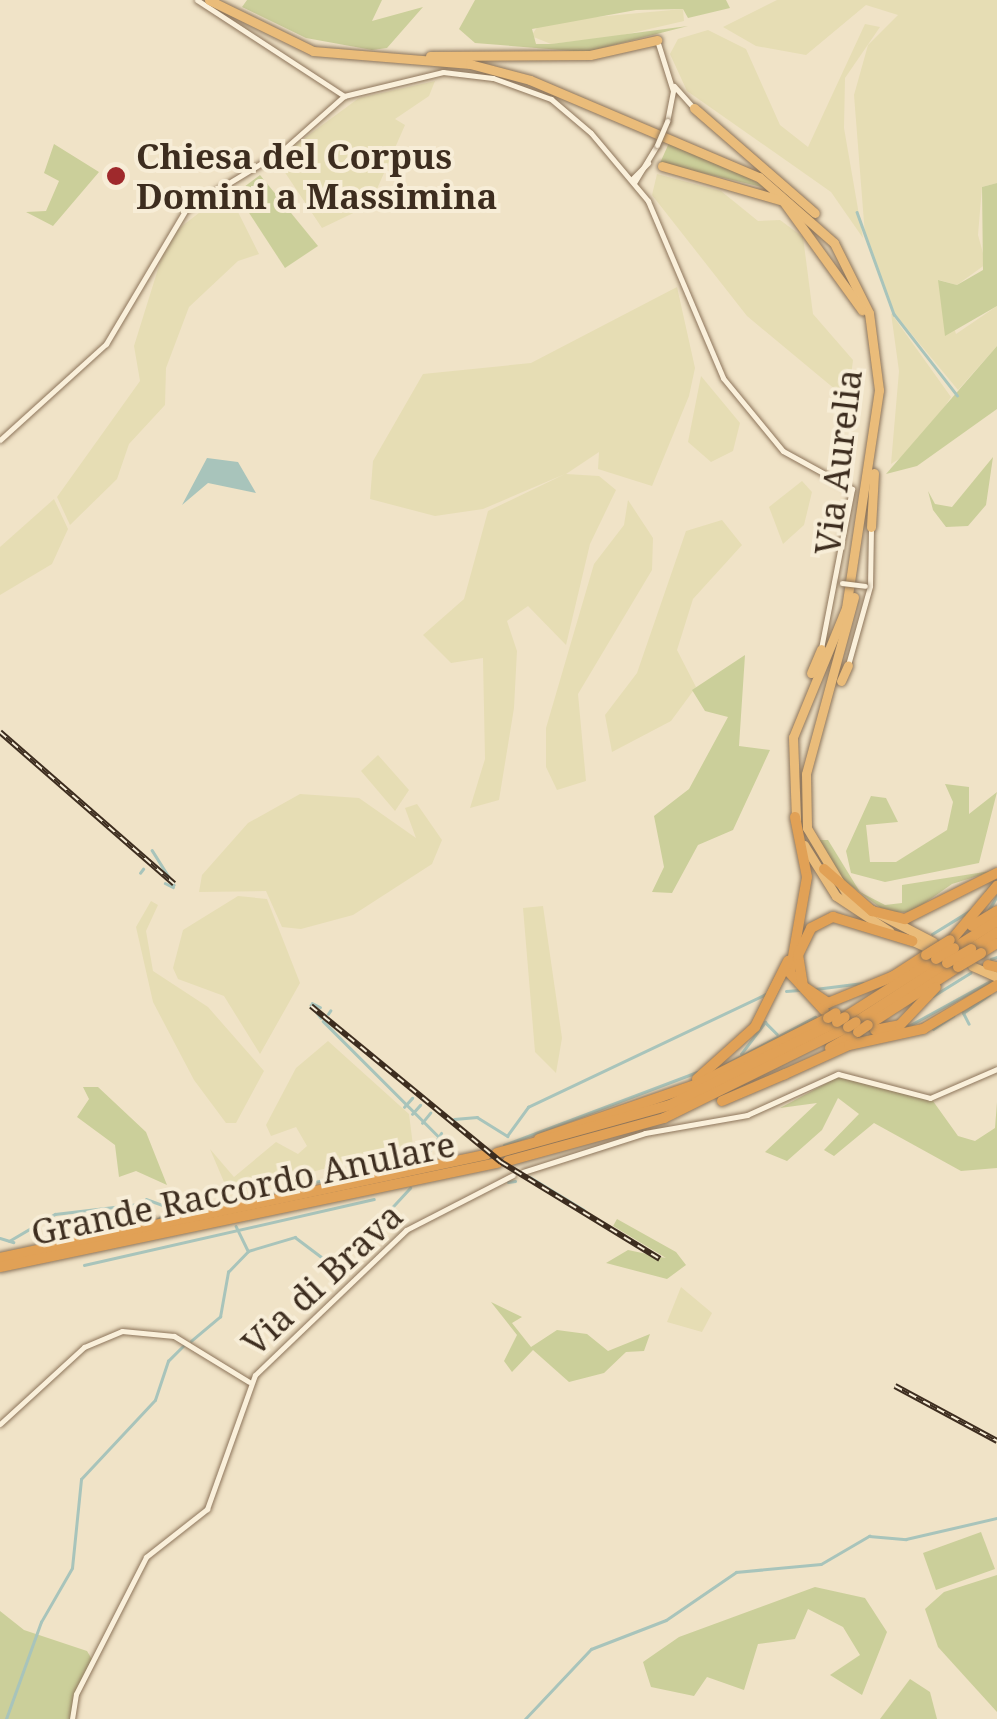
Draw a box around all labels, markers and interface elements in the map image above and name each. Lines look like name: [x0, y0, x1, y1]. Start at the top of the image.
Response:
place label: Chiesa del Corpus Domini a Massimina: [136, 135, 498, 217]
marker: Chiesa del Corpus Domini a Massimina: [105, 165, 127, 187]
street label: Via Aurelia: [806, 367, 870, 557]
street label: Grande Raccordo Anulare: [27, 1123, 459, 1253]
street label: Via di Brava: [233, 1194, 411, 1364]

